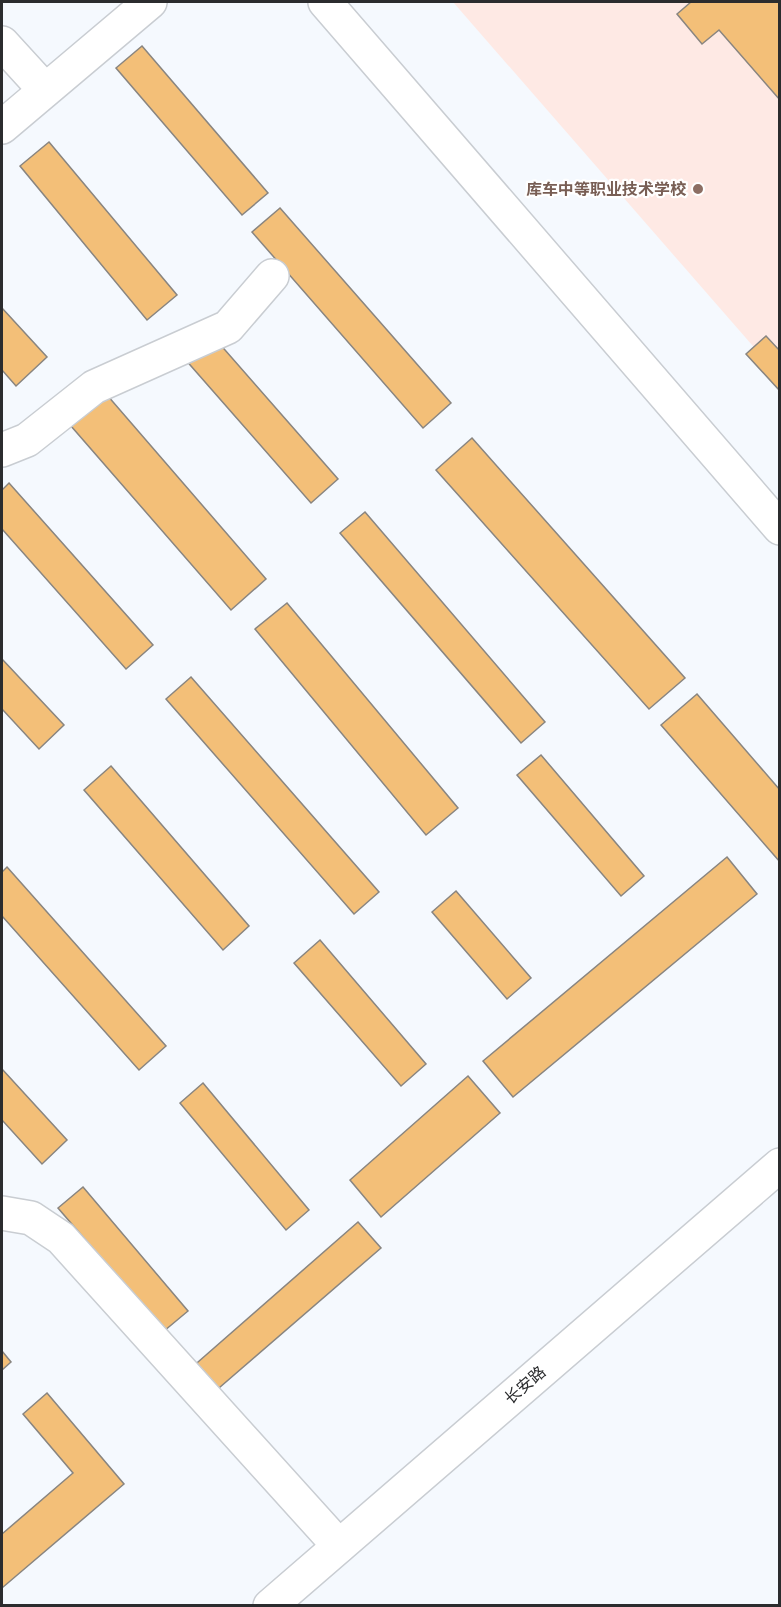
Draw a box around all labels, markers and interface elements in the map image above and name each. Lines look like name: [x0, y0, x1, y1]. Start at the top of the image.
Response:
place label: 库车中等职业技术学校: [526, 180, 687, 199]
marker: 库车中等职业技术学校: [691, 182, 705, 196]
street label: 长安路: [501, 1362, 549, 1408]

